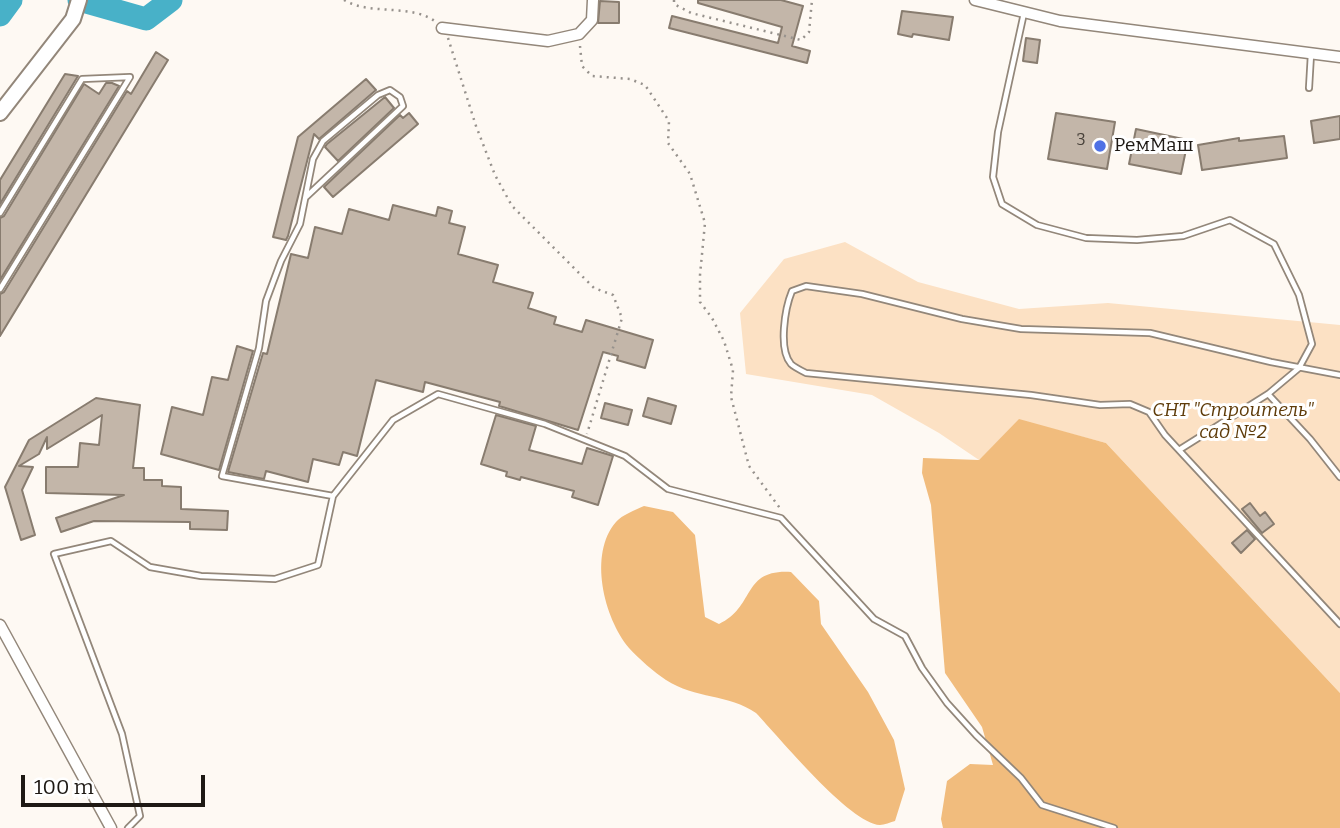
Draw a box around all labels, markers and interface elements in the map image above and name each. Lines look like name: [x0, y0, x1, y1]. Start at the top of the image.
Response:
house number: 3: [1076, 131, 1086, 151]
place label: РемМаш: [1114, 135, 1194, 157]
marker: РемМаш: [1092, 138, 1108, 154]
park label: СНТ "Строитель" сад №2: [1152, 400, 1314, 444]
scale bar: [24, 762, 208, 806]
text: 100 m: [34, 774, 94, 800]

